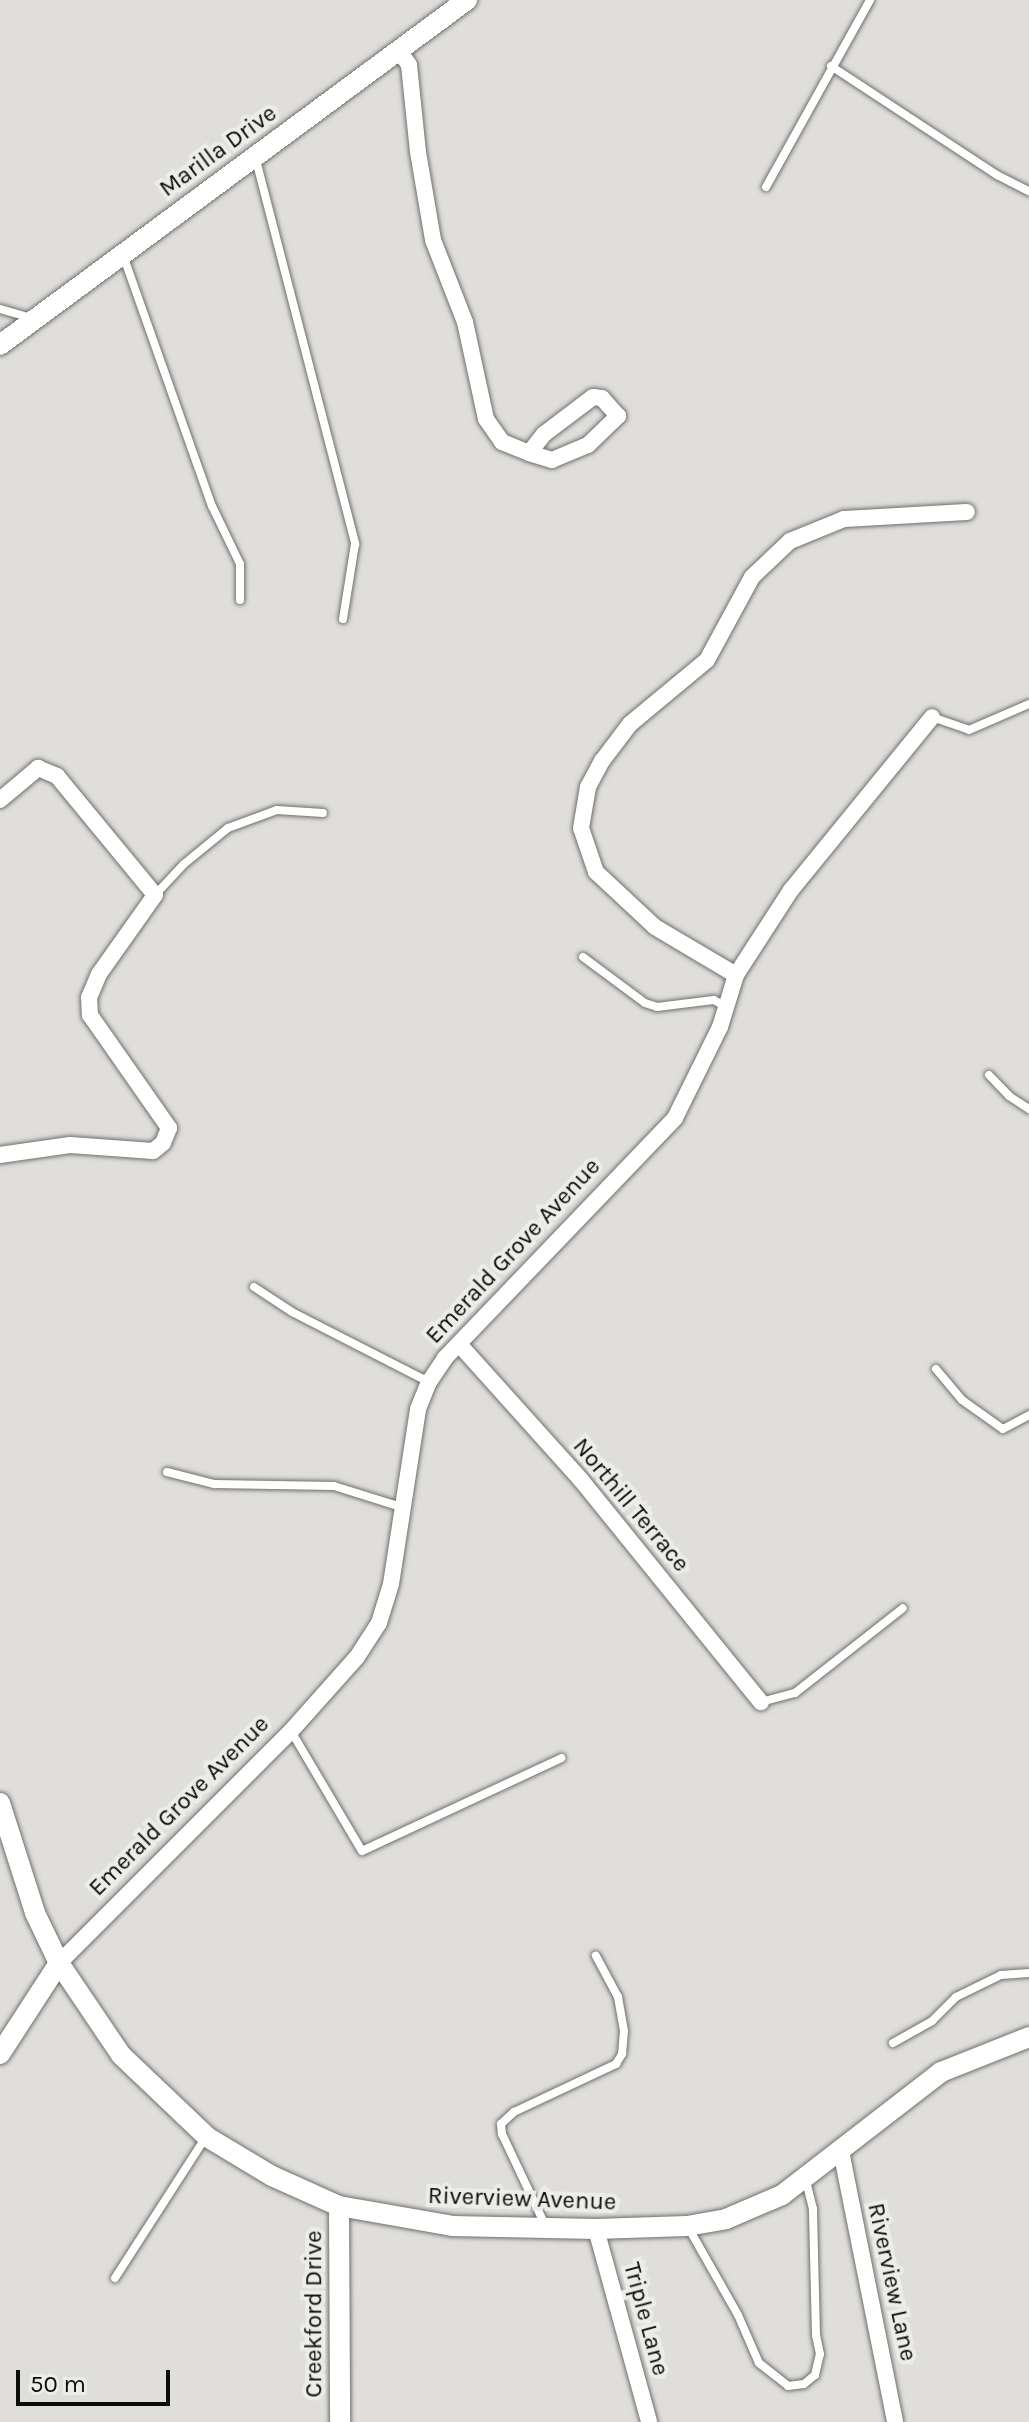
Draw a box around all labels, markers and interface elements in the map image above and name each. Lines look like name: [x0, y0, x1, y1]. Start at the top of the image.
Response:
street label: Marilla Drive: [154, 99, 282, 203]
street label: Emerald Grove Avenue: [420, 1152, 606, 1350]
street label: Northill Terrace: [567, 1432, 695, 1578]
street label: Emerald Grove Avenue: [83, 1710, 275, 1902]
street label: Riverview Avenue: [427, 2181, 617, 2217]
street label: Riverview Lane: [861, 2200, 923, 2364]
street label: Creekford Drive: [300, 2230, 328, 2398]
street label: Triple Lane: [617, 2259, 675, 2379]
scale bar: [20, 2354, 174, 2404]
text: 50 m: [30, 2370, 86, 2398]

